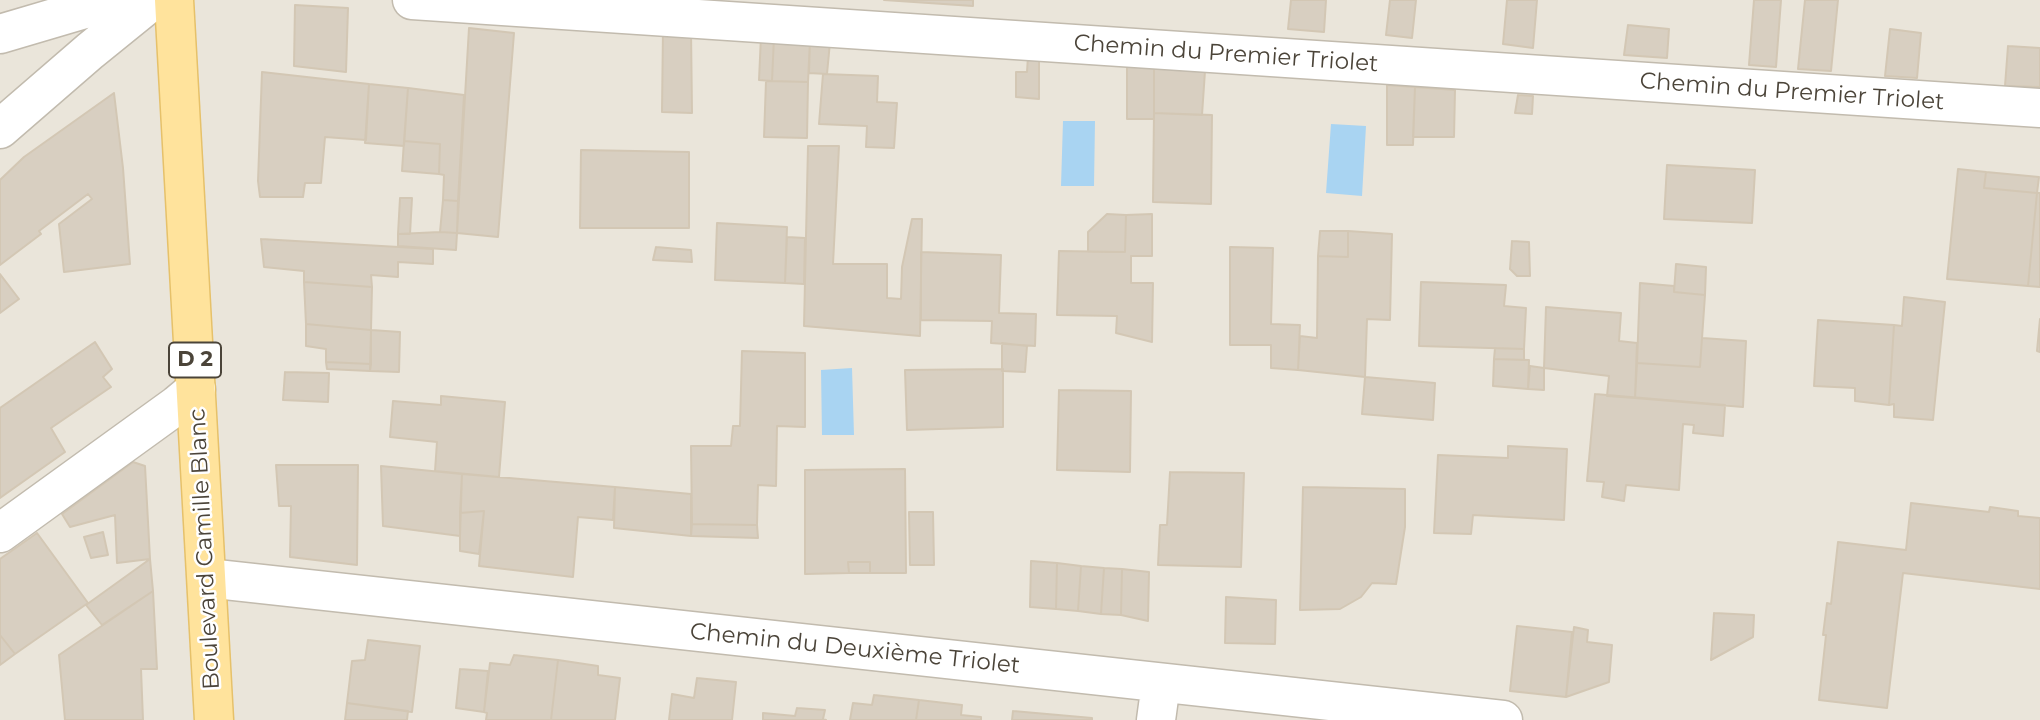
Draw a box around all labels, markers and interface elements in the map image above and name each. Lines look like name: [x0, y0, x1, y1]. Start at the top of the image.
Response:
street label: Chemin du Premier Triolet: [1073, 30, 1379, 78]
street label: Chemin du Premier Triolet: [1639, 68, 1945, 116]
road number: D 2: [169, 342, 221, 378]
street label: Boulevard Camille Blanc: [184, 408, 226, 690]
street label: Chemin du Deuxième Triolet: [688, 618, 1022, 680]

